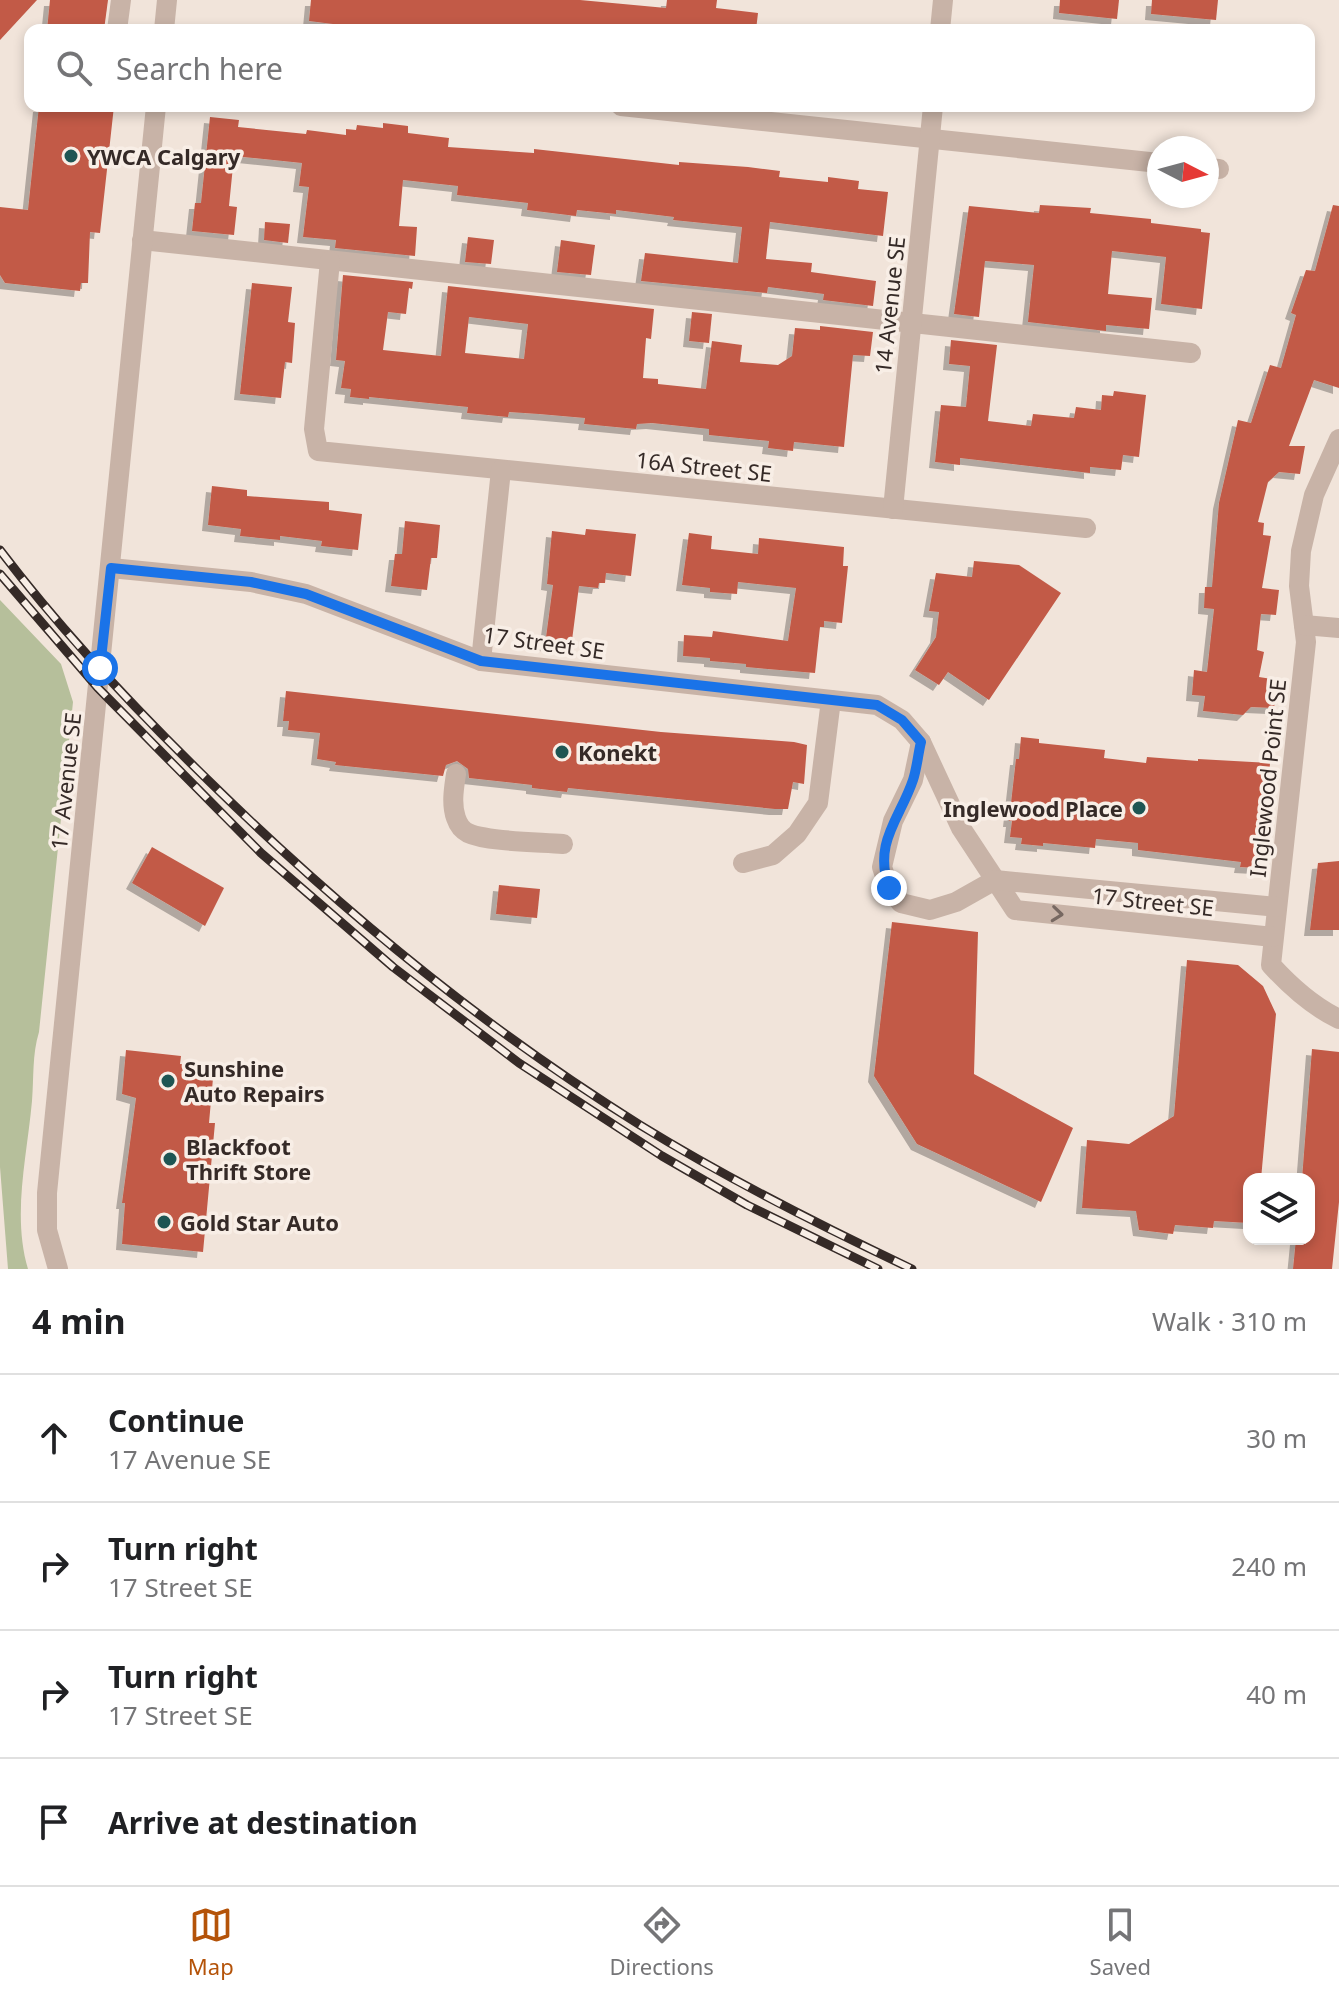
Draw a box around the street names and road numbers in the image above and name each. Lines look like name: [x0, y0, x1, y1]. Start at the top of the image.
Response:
street label: 14 Avenue SE: [867, 235, 911, 375]
street label: 16A Street SE: [635, 444, 773, 488]
street label: 17 Street SE: [481, 619, 607, 665]
street label: Inglewood Point SE: [1242, 677, 1292, 879]
street label: 17 Avenue SE: [43, 711, 87, 851]
street label: 17 Street SE: [1091, 880, 1215, 922]

